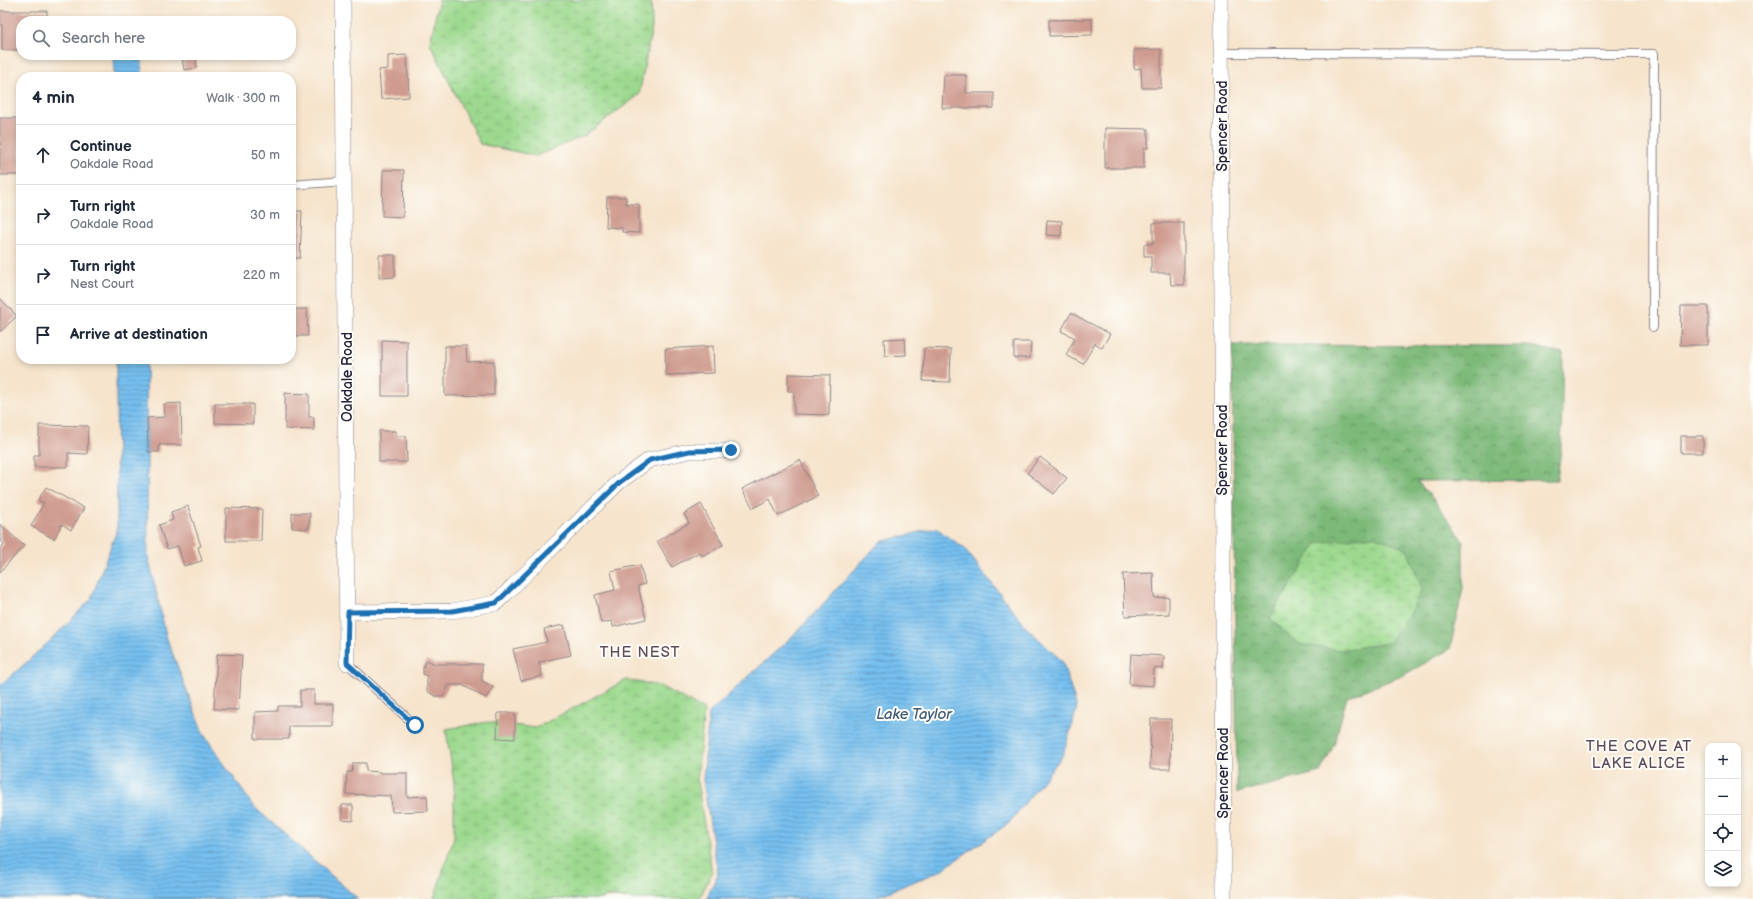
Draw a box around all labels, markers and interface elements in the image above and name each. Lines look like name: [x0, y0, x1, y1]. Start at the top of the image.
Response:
search box: [16, 16, 296, 60]
icon: search: [30, 27, 52, 49]
text: Search here: [62, 29, 145, 48]
street label: Spencer Road: [1214, 80, 1231, 172]
text: 4 min: [32, 88, 75, 108]
text: Walk · 300 m: [206, 90, 280, 106]
text: Continue: [70, 137, 132, 156]
icon: ahead: [32, 144, 54, 166]
text: 50 m: [251, 147, 280, 163]
text: Oakdale Road: [70, 156, 154, 172]
text: Turn right: [70, 197, 135, 216]
icon: right: [32, 204, 54, 226]
text: 30 m: [250, 207, 280, 223]
text: Oakdale Road: [70, 216, 154, 232]
text: Turn right: [70, 257, 135, 276]
icon: right: [32, 264, 54, 286]
text: 220 m: [243, 267, 280, 283]
text: Nest Court: [70, 276, 134, 292]
icon: arrive: [32, 324, 54, 346]
text: Arrive at destination: [70, 325, 208, 344]
street label: Oakdale Road: [339, 332, 356, 422]
street label: Spencer Road: [1214, 404, 1231, 496]
route end: [722, 441, 740, 459]
district label: THE NEST: [600, 643, 680, 662]
water label: Lake Taylor: [876, 705, 953, 724]
route start: [406, 716, 424, 734]
street label: Spencer Road: [1215, 727, 1232, 819]
district label: THE COVE AT LAKE ALICE: [1586, 737, 1692, 773]
map controls: [1705, 743, 1741, 887]
button: +: [1705, 743, 1741, 779]
button: −: [1705, 779, 1741, 815]
button: locate: [1705, 815, 1741, 851]
button: layers: [1705, 851, 1741, 887]

